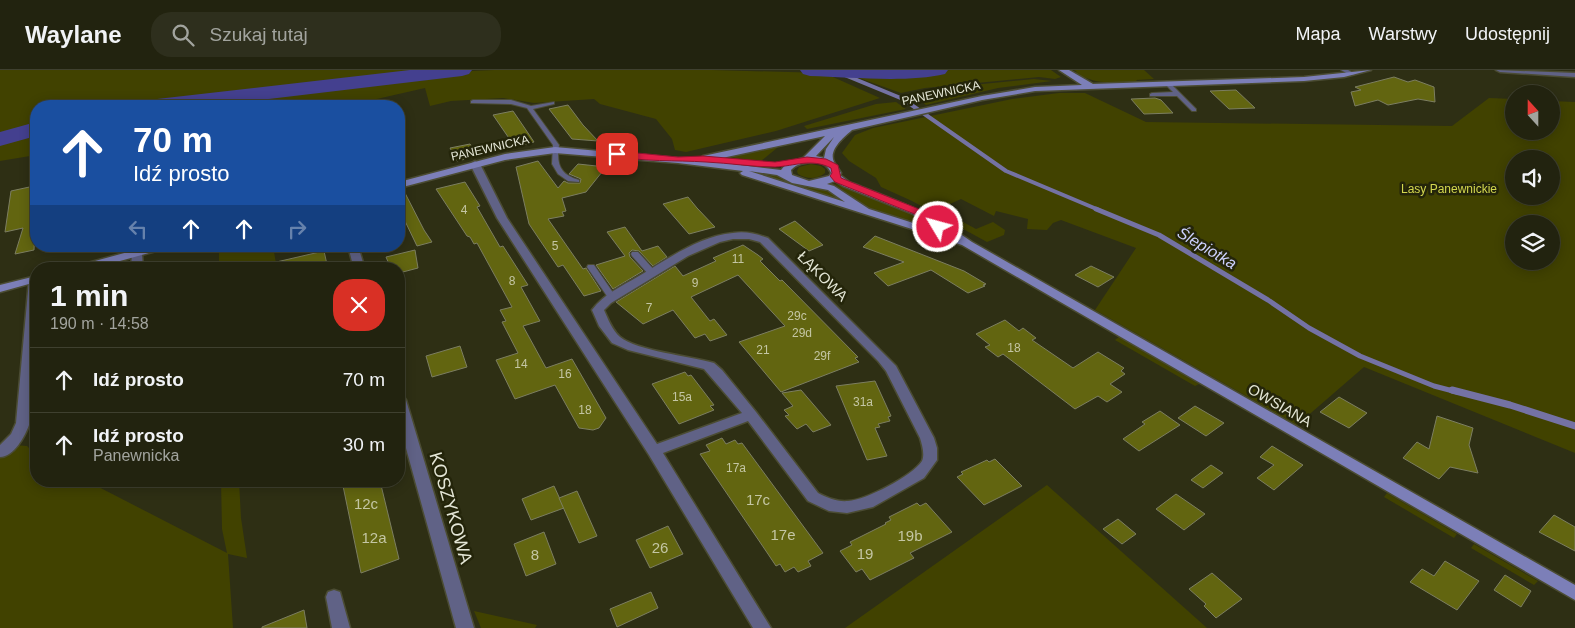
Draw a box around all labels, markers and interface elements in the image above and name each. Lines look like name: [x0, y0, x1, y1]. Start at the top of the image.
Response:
search box: [151, 12, 501, 57]
text: Waylane: [25, 21, 121, 48]
icon: search: [169, 21, 197, 49]
text: Szukaj tutaj: [209, 24, 308, 45]
text: Mapa: [1296, 24, 1341, 44]
text: Warstwy: [1369, 24, 1437, 44]
text: Udostępnij: [1465, 24, 1550, 44]
street label: PANEWNICKA: [901, 78, 981, 108]
north arrow: [1505, 85, 1560, 140]
map controls: [1505, 85, 1560, 270]
icon: ahead: [50, 120, 115, 185]
text: 70 m: [133, 120, 213, 159]
street label: PANEWNICKA: [450, 132, 530, 164]
pin: [596, 133, 638, 175]
icon: arrive: [603, 140, 631, 168]
button: sound: [1505, 150, 1560, 205]
text: Idź prosto: [133, 161, 230, 186]
park label: Lasy Panewnickie: [1401, 182, 1497, 196]
position arrow: [911, 200, 963, 252]
house number: 4: [461, 203, 468, 217]
icon: left: [124, 215, 152, 243]
icon: ahead: [177, 215, 205, 243]
icon: ahead: [230, 215, 258, 243]
icon: right: [283, 215, 311, 243]
button: layers: [1505, 215, 1560, 270]
water label: Ślepiotka: [1174, 223, 1240, 272]
house number: 5: [552, 239, 559, 253]
street label: ŁĄKOWA: [794, 247, 852, 305]
house number: 11: [732, 252, 745, 266]
house number: 8: [509, 274, 516, 288]
house number: 9: [692, 276, 699, 290]
text: 1 min: [50, 279, 128, 312]
button: close: [333, 279, 385, 331]
house number: 7: [646, 301, 653, 315]
house number: 29c: [787, 309, 807, 323]
text: 190 m · 14:58: [50, 315, 149, 332]
house number: 29d: [792, 326, 812, 340]
house number: 18: [1007, 341, 1021, 355]
house number: 21: [756, 343, 770, 357]
house number: 29f: [814, 349, 831, 363]
house number: 14: [514, 357, 528, 371]
icon: ahead: [50, 366, 78, 394]
house number: 16: [558, 367, 572, 381]
text: Idź prosto: [93, 369, 184, 390]
text: 70 m: [343, 369, 385, 390]
street label: OWSIANA: [1245, 380, 1315, 430]
house number: 15a: [672, 390, 692, 404]
house number: 31a: [853, 395, 873, 409]
house number: 18: [578, 403, 592, 417]
text: Idź prosto: [93, 425, 184, 446]
icon: ahead: [50, 431, 78, 459]
text: 30 m: [343, 434, 385, 455]
text: Panewnicka: [93, 447, 179, 464]
street label: KOSZYKOWA: [425, 450, 477, 566]
house number: 17a: [726, 461, 746, 475]
house number: 17c: [746, 491, 771, 508]
house number: 12c: [354, 495, 379, 512]
house number: 17e: [770, 526, 796, 543]
house number: 19b: [897, 527, 923, 544]
house number: 12a: [361, 529, 387, 546]
house number: 26: [652, 539, 668, 556]
house number: 19: [857, 545, 873, 562]
house number: 8: [531, 546, 539, 563]

